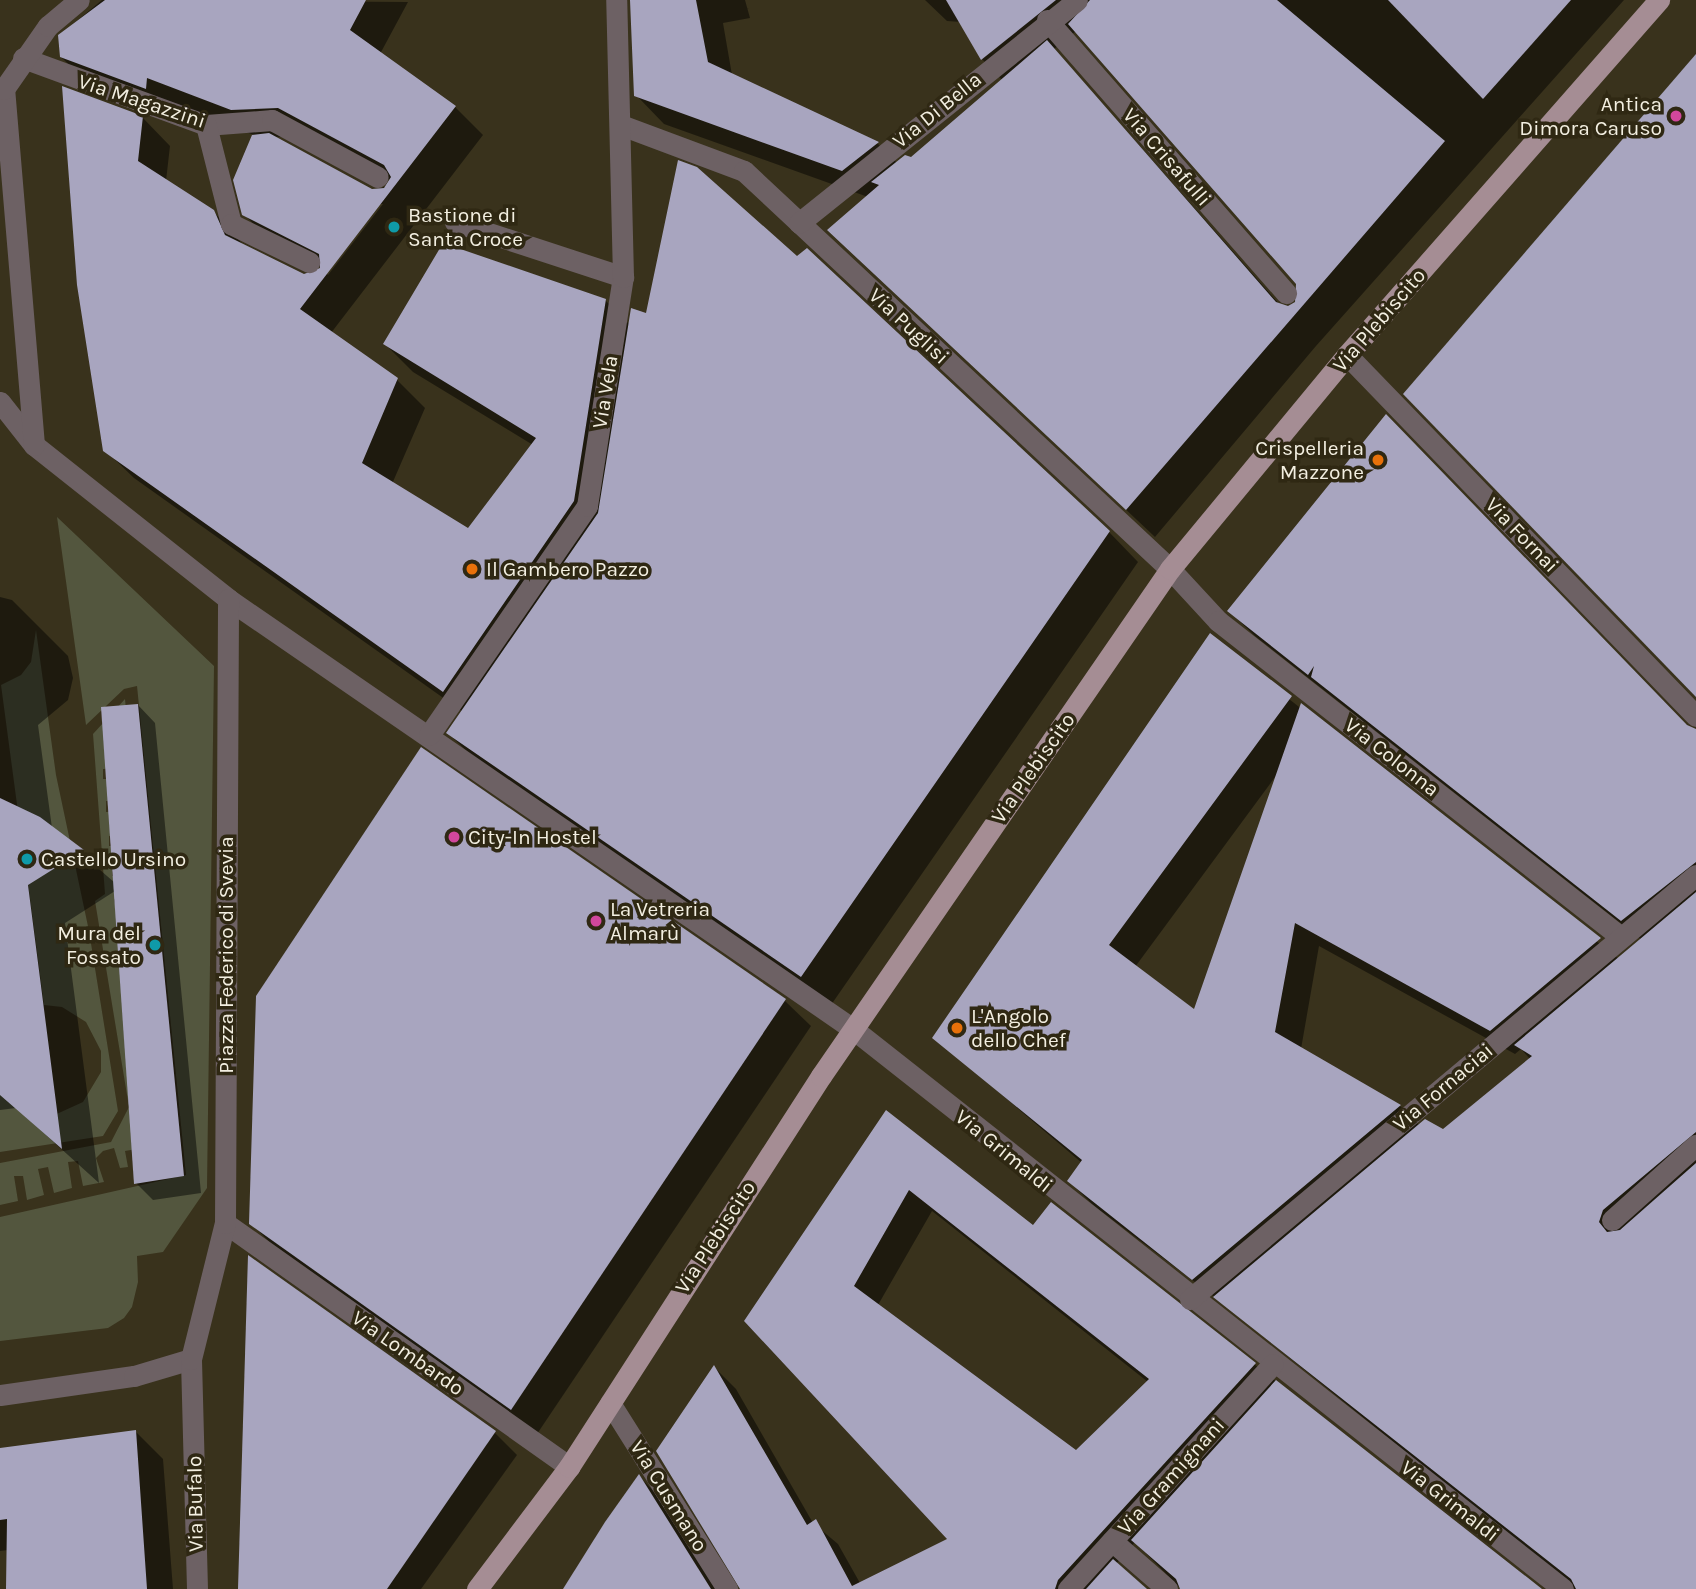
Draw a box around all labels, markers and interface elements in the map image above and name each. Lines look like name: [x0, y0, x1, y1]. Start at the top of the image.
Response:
street label: Via Di Bella: [888, 67, 986, 153]
street label: Via Magazzini: [75, 69, 209, 133]
place label: Antica Dimora Caruso: [1519, 91, 1662, 141]
street label: Via Crisafulli: [1118, 103, 1216, 211]
marker: Antica Dimora Caruso: [1668, 108, 1684, 124]
place label: Bastione di Santa Croce: [408, 202, 523, 252]
marker: Bastione di Santa Croce: [386, 219, 402, 235]
street label: Via Plebiscito: [1327, 263, 1431, 377]
street label: Via Puglisi: [864, 283, 954, 369]
street label: Via Vela: [587, 353, 623, 431]
place label: Crispelleria Mazzone: [1255, 435, 1364, 485]
marker: Crispelleria Mazzone: [1370, 452, 1386, 468]
street label: Via Fornai: [1480, 492, 1564, 578]
place label: Il Gambero Pazzo: [486, 556, 649, 582]
marker: Il Gambero Pazzo: [464, 561, 480, 577]
street label: Via Plebiscito: [986, 708, 1080, 828]
street label: Via Colonna: [1340, 712, 1444, 802]
place label: City-In Hostel: [468, 824, 597, 850]
marker: City-In Hostel: [446, 829, 462, 845]
street label: Piazza Federico di Svevia: [213, 836, 239, 1074]
place label: Castello Ursino: [41, 846, 186, 872]
marker: Castello Ursino: [19, 851, 35, 867]
place label: La Vetreria Almarù: [610, 896, 710, 946]
marker: La Vetreria Almarù: [588, 913, 604, 929]
place label: Mura del Fossato: [57, 920, 141, 970]
marker: Mura del Fossato: [147, 937, 163, 953]
place label: L'Angolo dello Chef: [971, 1003, 1066, 1053]
marker: L'Angolo dello Chef: [949, 1020, 965, 1036]
street label: Via Fornaciai: [1388, 1038, 1498, 1136]
street label: Via Grimaldi: [950, 1104, 1058, 1198]
street label: Via Plebiscito: [669, 1176, 761, 1298]
street label: Via Lombardo: [347, 1305, 469, 1401]
street label: Via Gramignani: [1112, 1412, 1230, 1540]
street label: Via Cusmano: [625, 1436, 713, 1556]
street label: Via Grimaldi: [1396, 1455, 1504, 1547]
street label: Via Bufalo: [182, 1456, 208, 1552]

